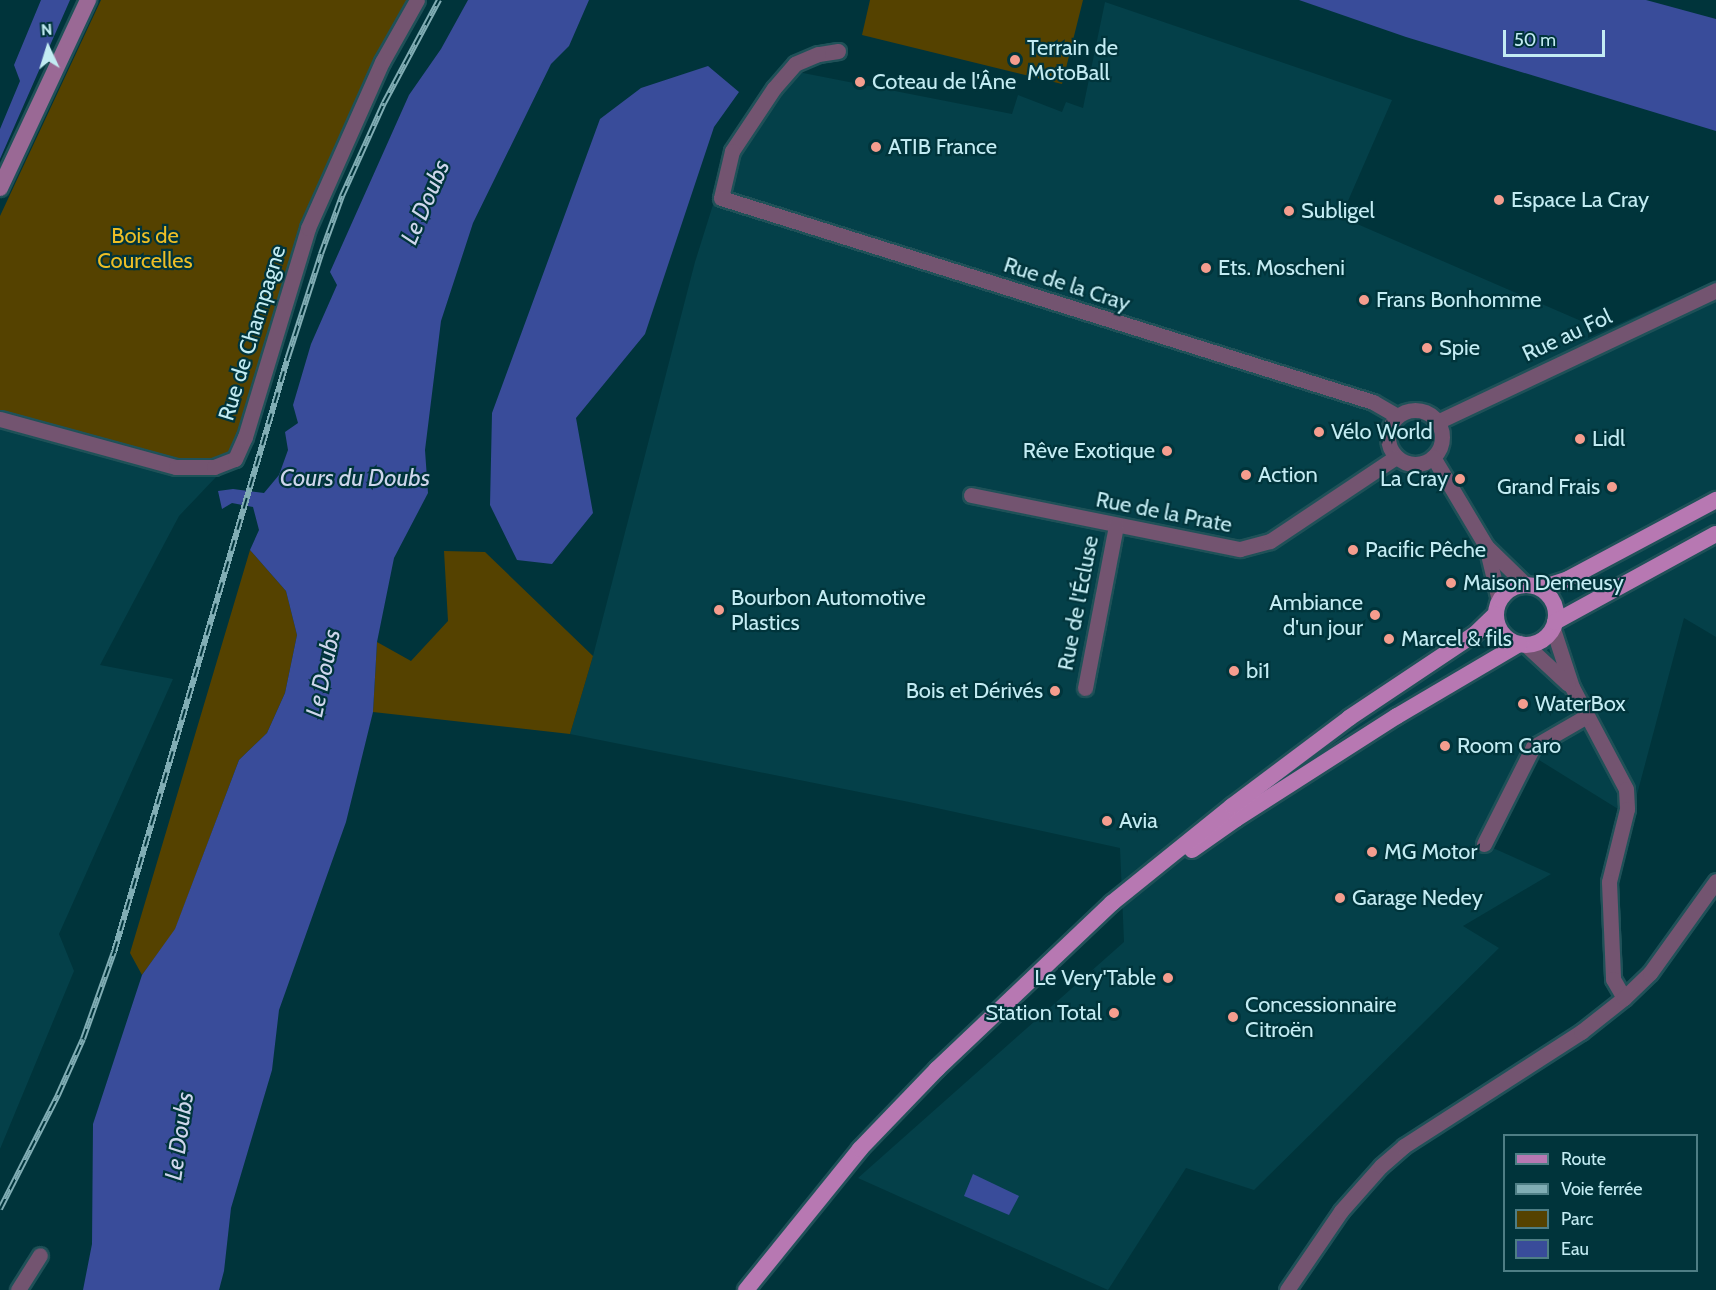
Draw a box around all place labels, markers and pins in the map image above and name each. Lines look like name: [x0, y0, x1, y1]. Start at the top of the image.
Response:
place label: Terrain de MotoBall: [1027, 34, 1118, 86]
marker: Terrain de MotoBall: [1008, 53, 1022, 67]
place label: Coteau de l'Âne: [872, 69, 1016, 95]
marker: Coteau de l'Âne: [853, 75, 867, 89]
place label: ATIB France: [888, 134, 997, 160]
marker: ATIB France: [869, 140, 883, 154]
place label: Espace La Cray: [1511, 187, 1649, 213]
marker: Espace La Cray: [1492, 193, 1506, 207]
place label: Subligel: [1301, 198, 1375, 224]
marker: Subligel: [1282, 204, 1296, 218]
place label: Ets. Moscheni: [1218, 255, 1345, 281]
marker: Ets. Moscheni: [1199, 261, 1213, 275]
place label: Frans Bonhomme: [1376, 287, 1542, 313]
marker: Frans Bonhomme: [1357, 293, 1371, 307]
place label: Spie: [1439, 335, 1480, 361]
marker: Spie: [1420, 341, 1434, 355]
place label: Vélo World: [1331, 419, 1433, 445]
marker: Vélo World: [1312, 425, 1326, 439]
place label: Lidl: [1592, 426, 1625, 452]
marker: Lidl: [1573, 432, 1587, 446]
place label: Rêve Exotique: [1023, 438, 1155, 464]
marker: Rêve Exotique: [1160, 444, 1174, 458]
place label: Action: [1258, 462, 1318, 488]
place label: La Cray: [1380, 466, 1448, 492]
marker: Action: [1239, 468, 1253, 482]
marker: La Cray: [1453, 472, 1467, 486]
place label: Grand Frais: [1497, 474, 1600, 500]
marker: Grand Frais: [1605, 480, 1619, 494]
place label: Pacific Pêche: [1365, 537, 1486, 563]
marker: Pacific Pêche: [1346, 543, 1360, 557]
place label: Maison Demeusy: [1463, 570, 1624, 596]
marker: Maison Demeusy: [1444, 576, 1458, 590]
place label: Bourbon Automotive Plastics: [731, 584, 926, 636]
place label: Ambiance d'un jour: [1269, 589, 1363, 640]
marker: Bourbon Automotive Plastics: [712, 603, 726, 617]
marker: Ambiance d'un jour: [1368, 608, 1382, 622]
place label: Marcel & fils: [1401, 626, 1512, 652]
marker: Marcel & fils: [1382, 632, 1396, 646]
place label: bi1: [1246, 658, 1270, 684]
marker: bi1: [1227, 664, 1241, 678]
place label: Bois et Dérivés: [906, 678, 1043, 704]
marker: Bois et Dérivés: [1048, 684, 1062, 698]
place label: WaterBox: [1535, 691, 1626, 717]
marker: WaterBox: [1516, 697, 1530, 711]
place label: Room Caro: [1457, 733, 1561, 759]
marker: Room Caro: [1438, 739, 1452, 753]
place label: Avia: [1119, 808, 1158, 834]
marker: Avia: [1100, 814, 1114, 828]
place label: MG Motor: [1384, 839, 1477, 865]
marker: MG Motor: [1365, 845, 1379, 859]
place label: Garage Nedey: [1352, 885, 1483, 911]
marker: Garage Nedey: [1333, 891, 1347, 905]
place label: Le Very'Table: [1034, 965, 1156, 991]
marker: Le Very'Table: [1161, 971, 1175, 985]
place label: Concessionnaire Citroën: [1245, 991, 1396, 1042]
place label: Station Total: [985, 1000, 1102, 1026]
marker: Station Total: [1107, 1006, 1121, 1020]
marker: Concessionnaire Citroën: [1226, 1010, 1240, 1024]

